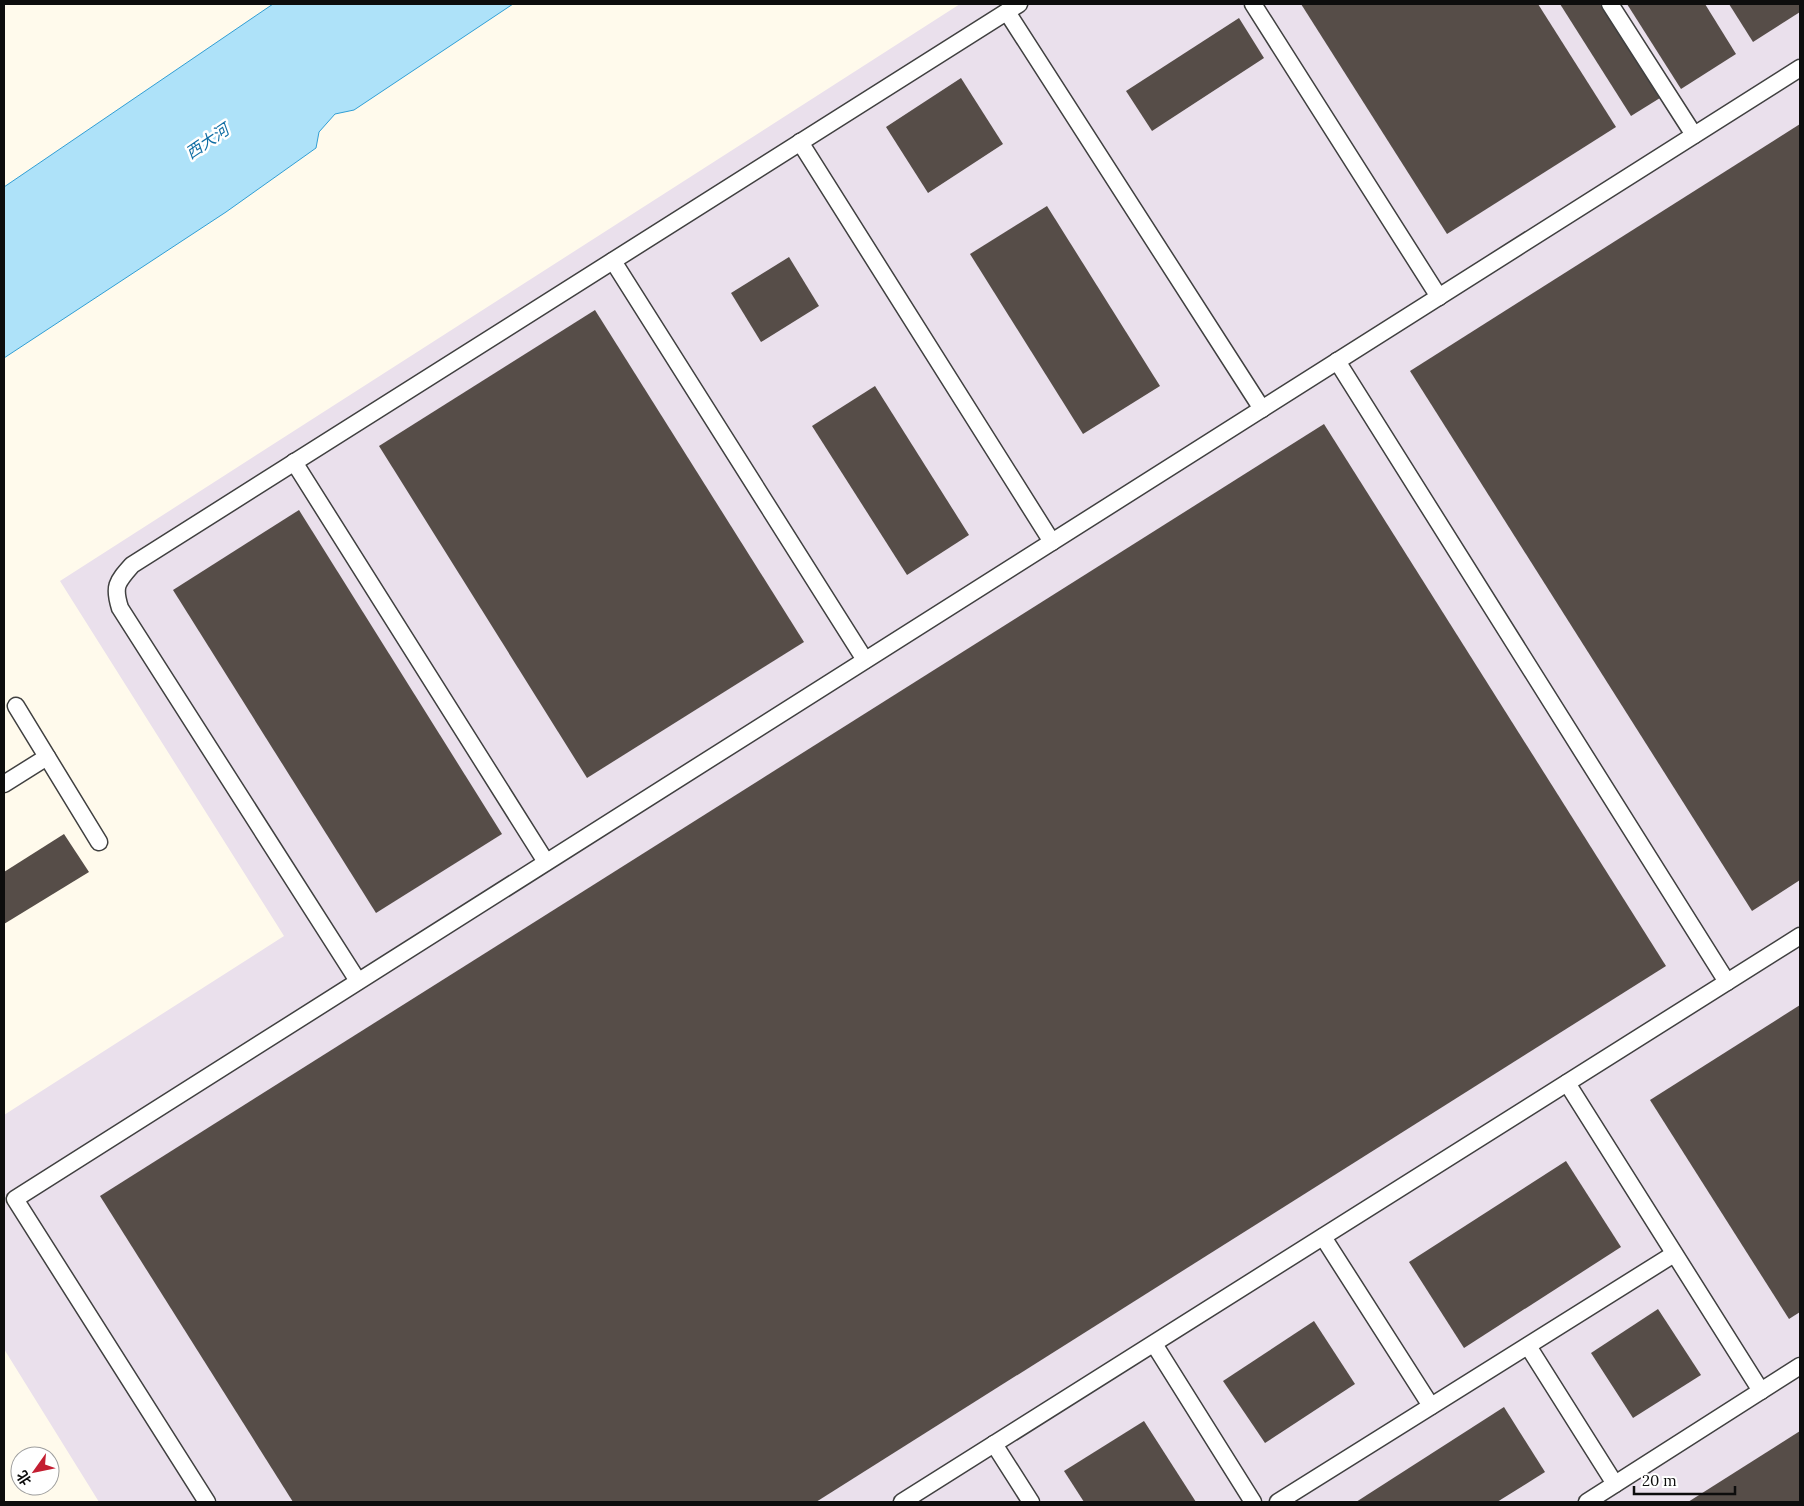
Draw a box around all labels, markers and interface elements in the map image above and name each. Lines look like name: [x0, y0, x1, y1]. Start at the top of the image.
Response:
water label: 西大河: [182, 118, 235, 163]
north arrow: [10, 1446, 60, 1496]
scale bar: [1634, 1464, 1735, 1496]
text: 北: [13, 1467, 35, 1489]
text: 20 m: [1642, 1471, 1677, 1490]

